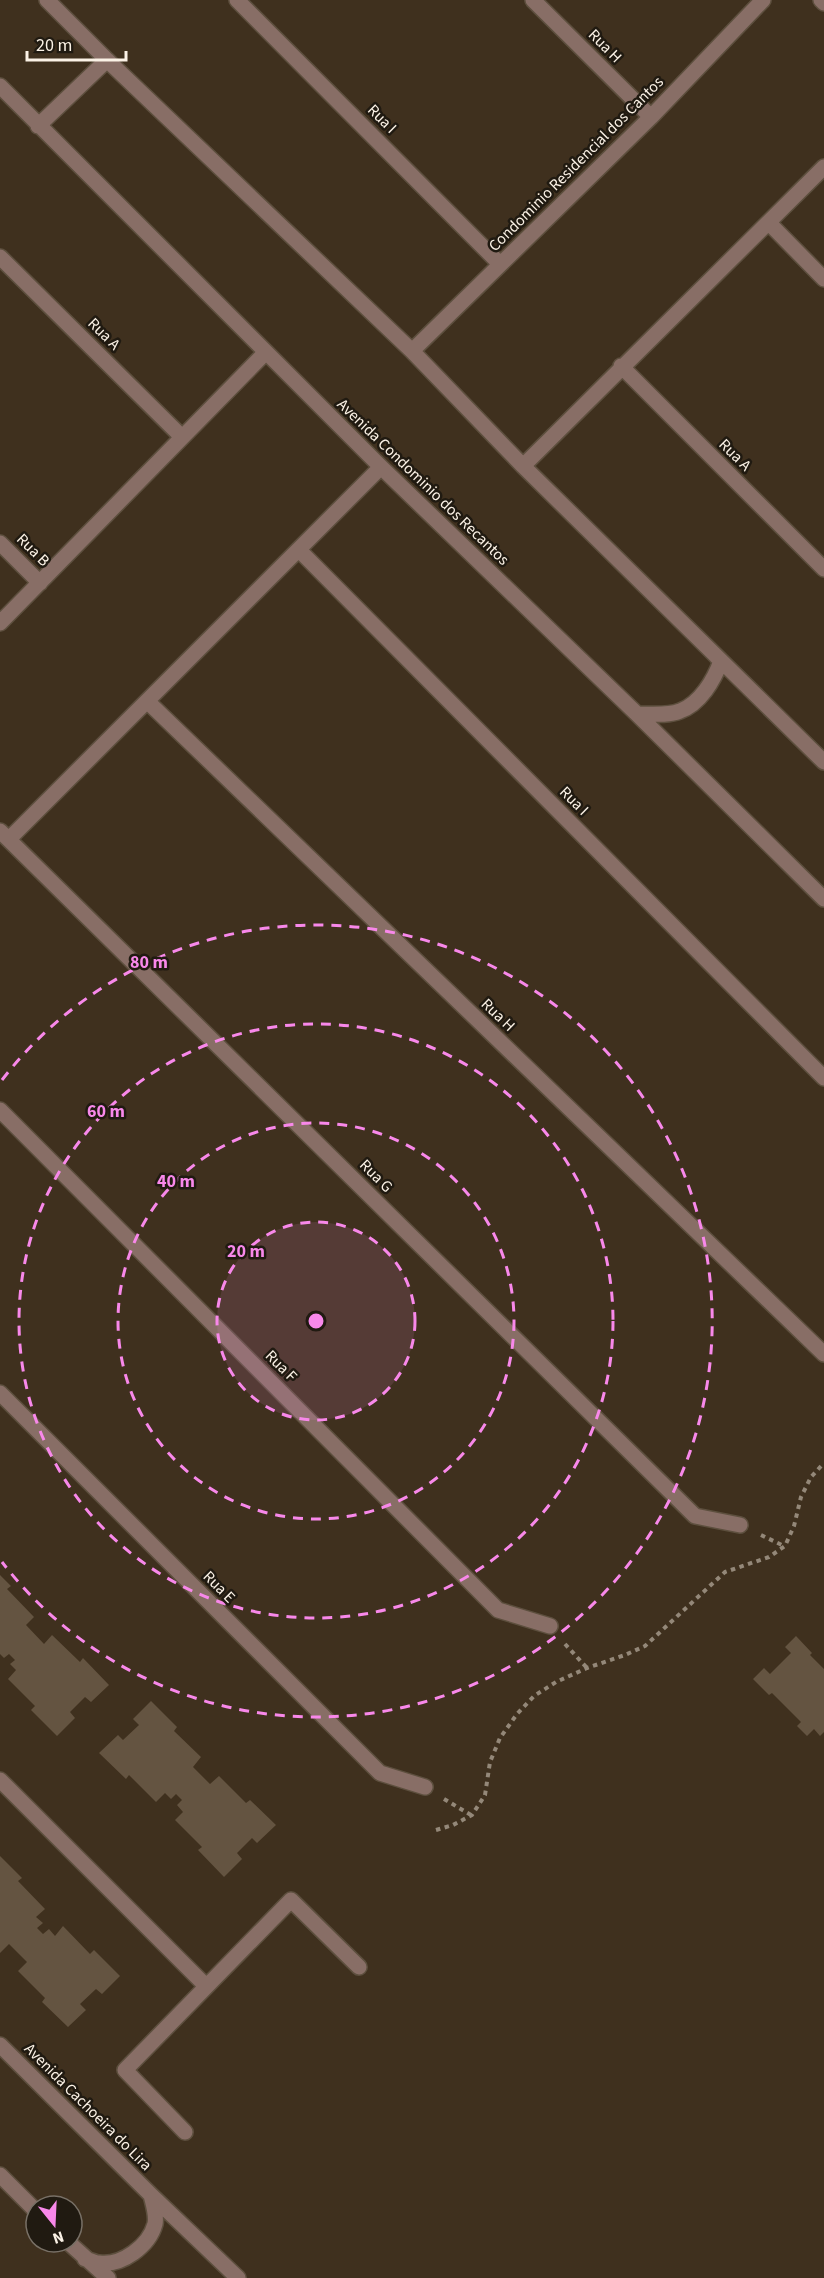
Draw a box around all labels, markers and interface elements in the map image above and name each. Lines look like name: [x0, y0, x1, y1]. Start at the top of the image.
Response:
scale bar: [27, 24, 126, 62]
street label: Rua H: [583, 24, 627, 68]
text: 20 m: [36, 33, 72, 58]
street label: Condominio Residencial dos Cantos: [484, 71, 669, 256]
street label: Rua I: [362, 99, 402, 139]
street label: Rua A: [83, 313, 125, 355]
street label: Avenida Condominio dos Recantos: [332, 394, 514, 570]
street label: Rua A: [714, 434, 756, 476]
street label: Rua B: [12, 529, 54, 571]
street label: Rua I: [554, 781, 594, 821]
text: 80 m: [130, 950, 168, 975]
street label: Rua H: [476, 993, 520, 1037]
text: 60 m: [87, 1099, 125, 1124]
street label: Rua G: [354, 1154, 398, 1198]
text: 40 m: [157, 1169, 195, 1194]
text: 20 m: [227, 1239, 265, 1264]
centre of rings: [306, 1311, 326, 1331]
street label: Rua F: [260, 1345, 302, 1387]
street label: Rua E: [198, 1566, 240, 1608]
street label: Avenida Cachoeira do Lira: [19, 2038, 157, 2176]
north arrow: [24, 2194, 84, 2254]
text: N: [50, 2225, 67, 2249]

